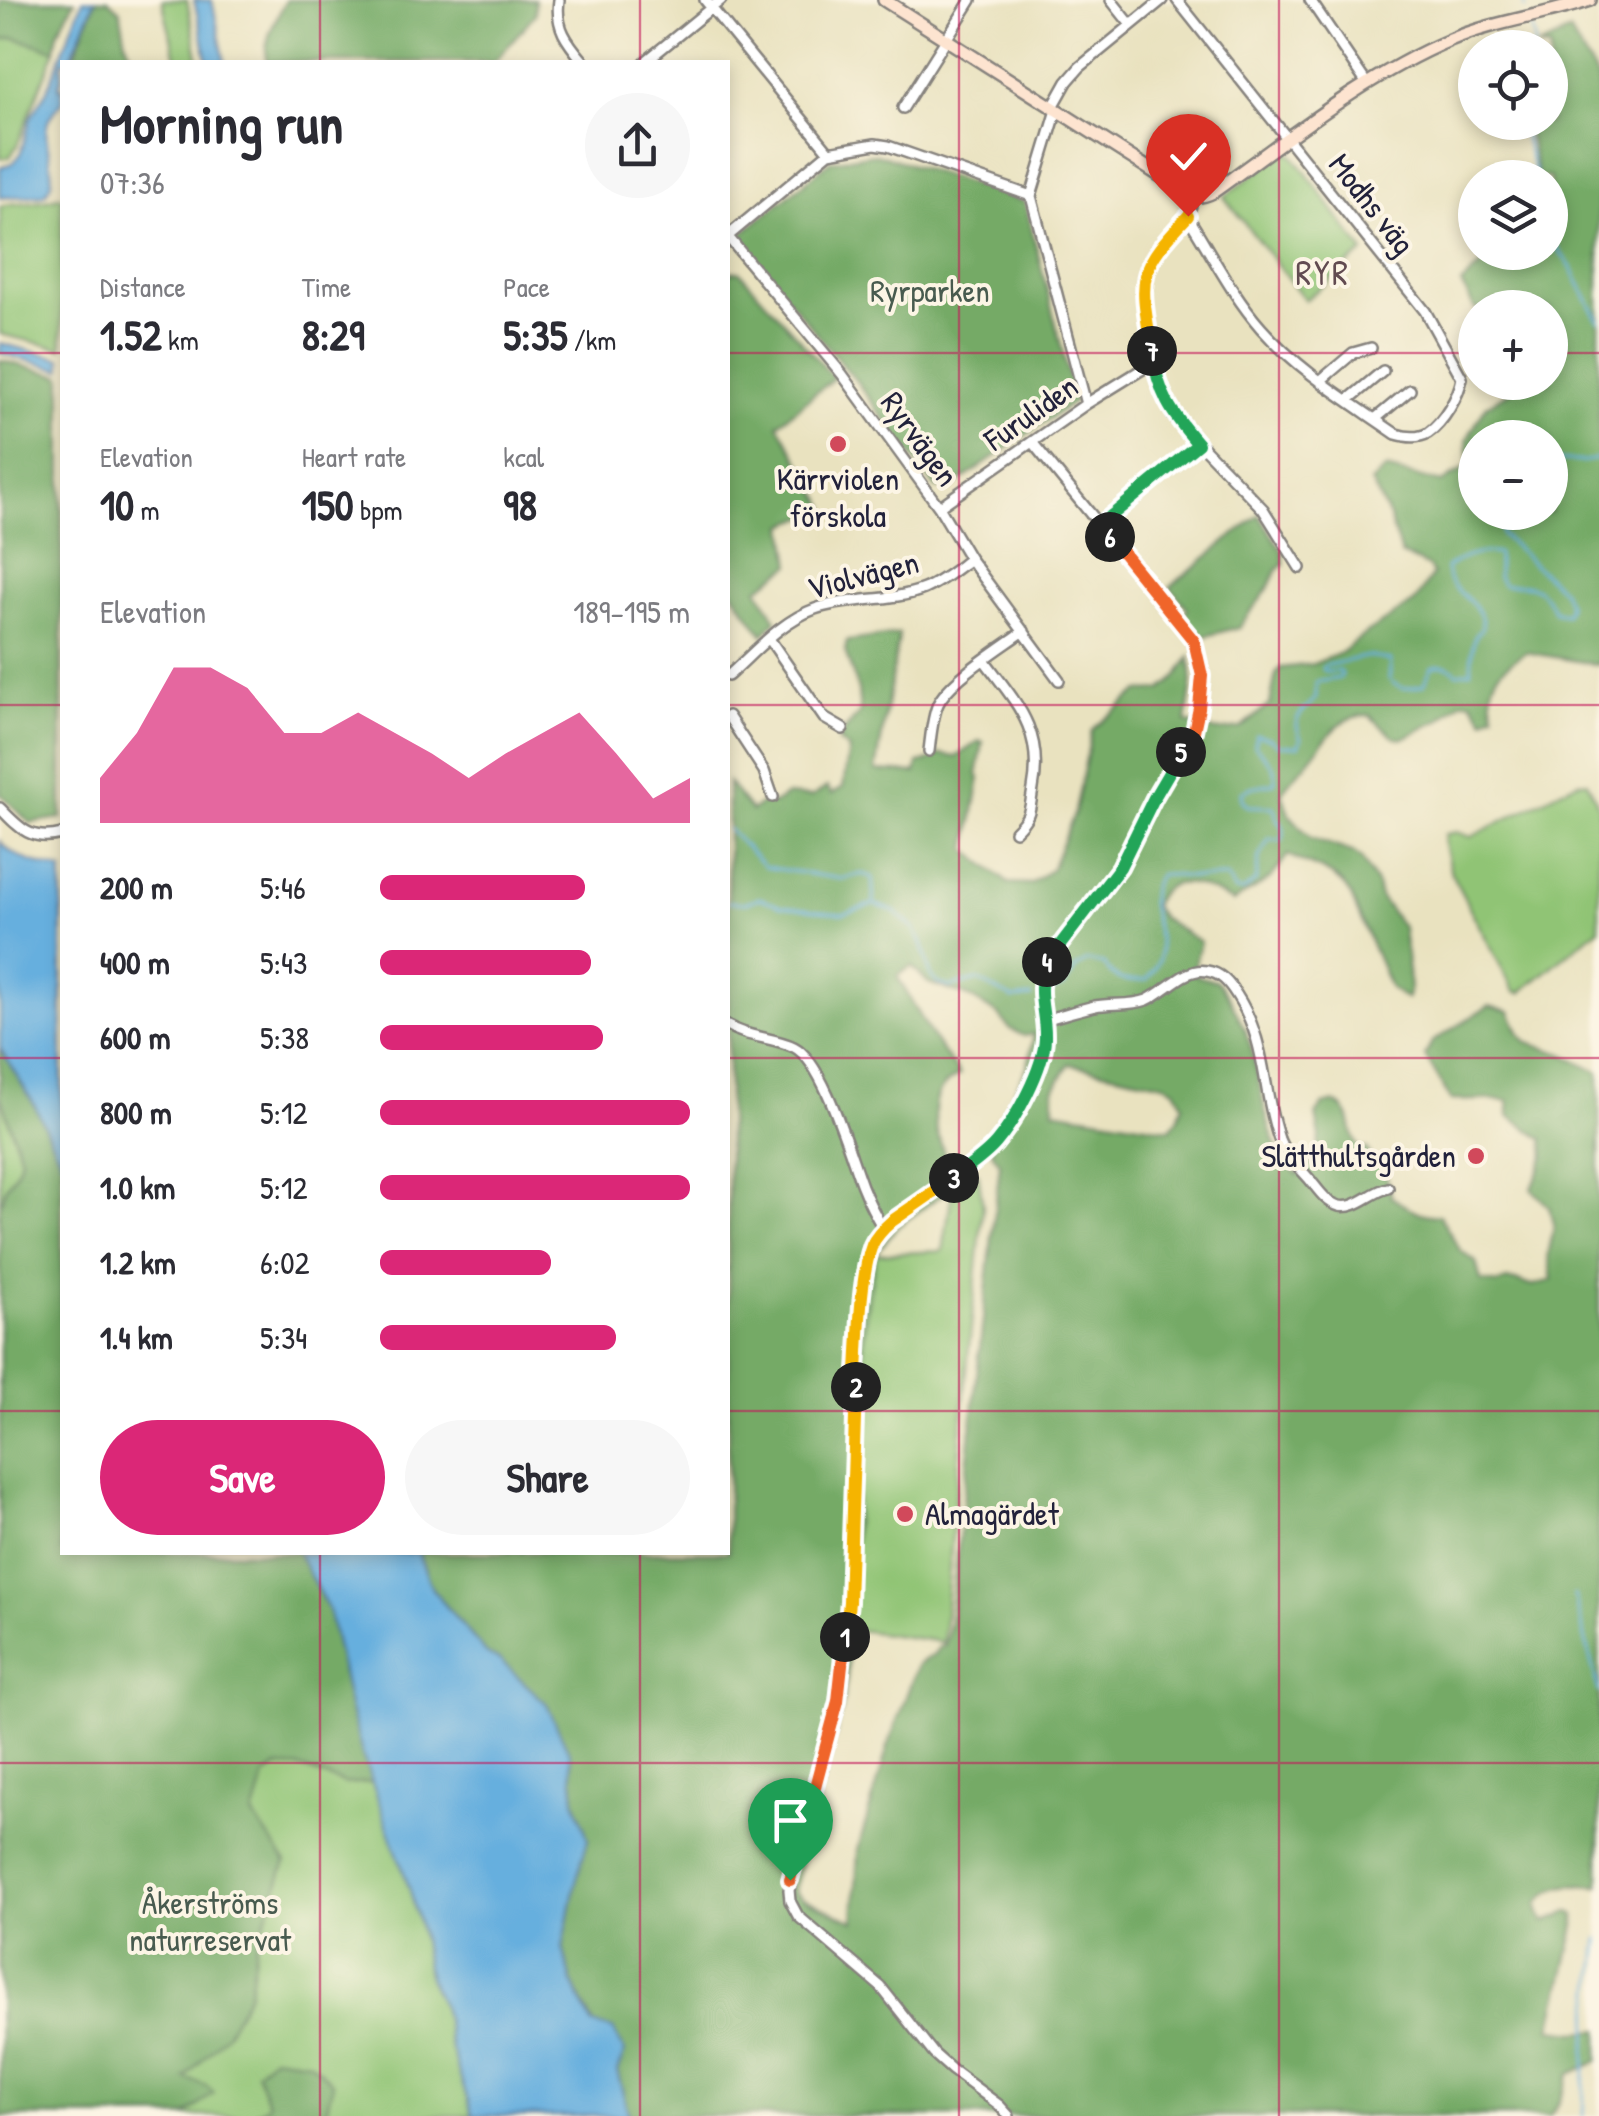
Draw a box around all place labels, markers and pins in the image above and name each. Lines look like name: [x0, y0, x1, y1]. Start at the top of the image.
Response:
pin: [1146, 114, 1231, 217]
pin: 7: [1127, 326, 1177, 376]
marker: Kärrviolen förskola: [827, 433, 849, 455]
place label: Kärrviolen förskola: [777, 457, 899, 537]
pin: 6: [1085, 512, 1135, 562]
pin: 5: [1156, 727, 1206, 777]
pin: 4: [1022, 937, 1072, 987]
place label: Slätthultsgården: [1261, 1134, 1456, 1177]
marker: Slätthultsgården: [1465, 1145, 1487, 1167]
pin: 3: [929, 1153, 979, 1203]
pin: 2: [831, 1362, 881, 1412]
place label: Almagärdet: [925, 1492, 1060, 1535]
marker: Almagärdet: [894, 1503, 916, 1525]
pin: 1: [820, 1612, 870, 1662]
pin: [748, 1778, 833, 1881]

